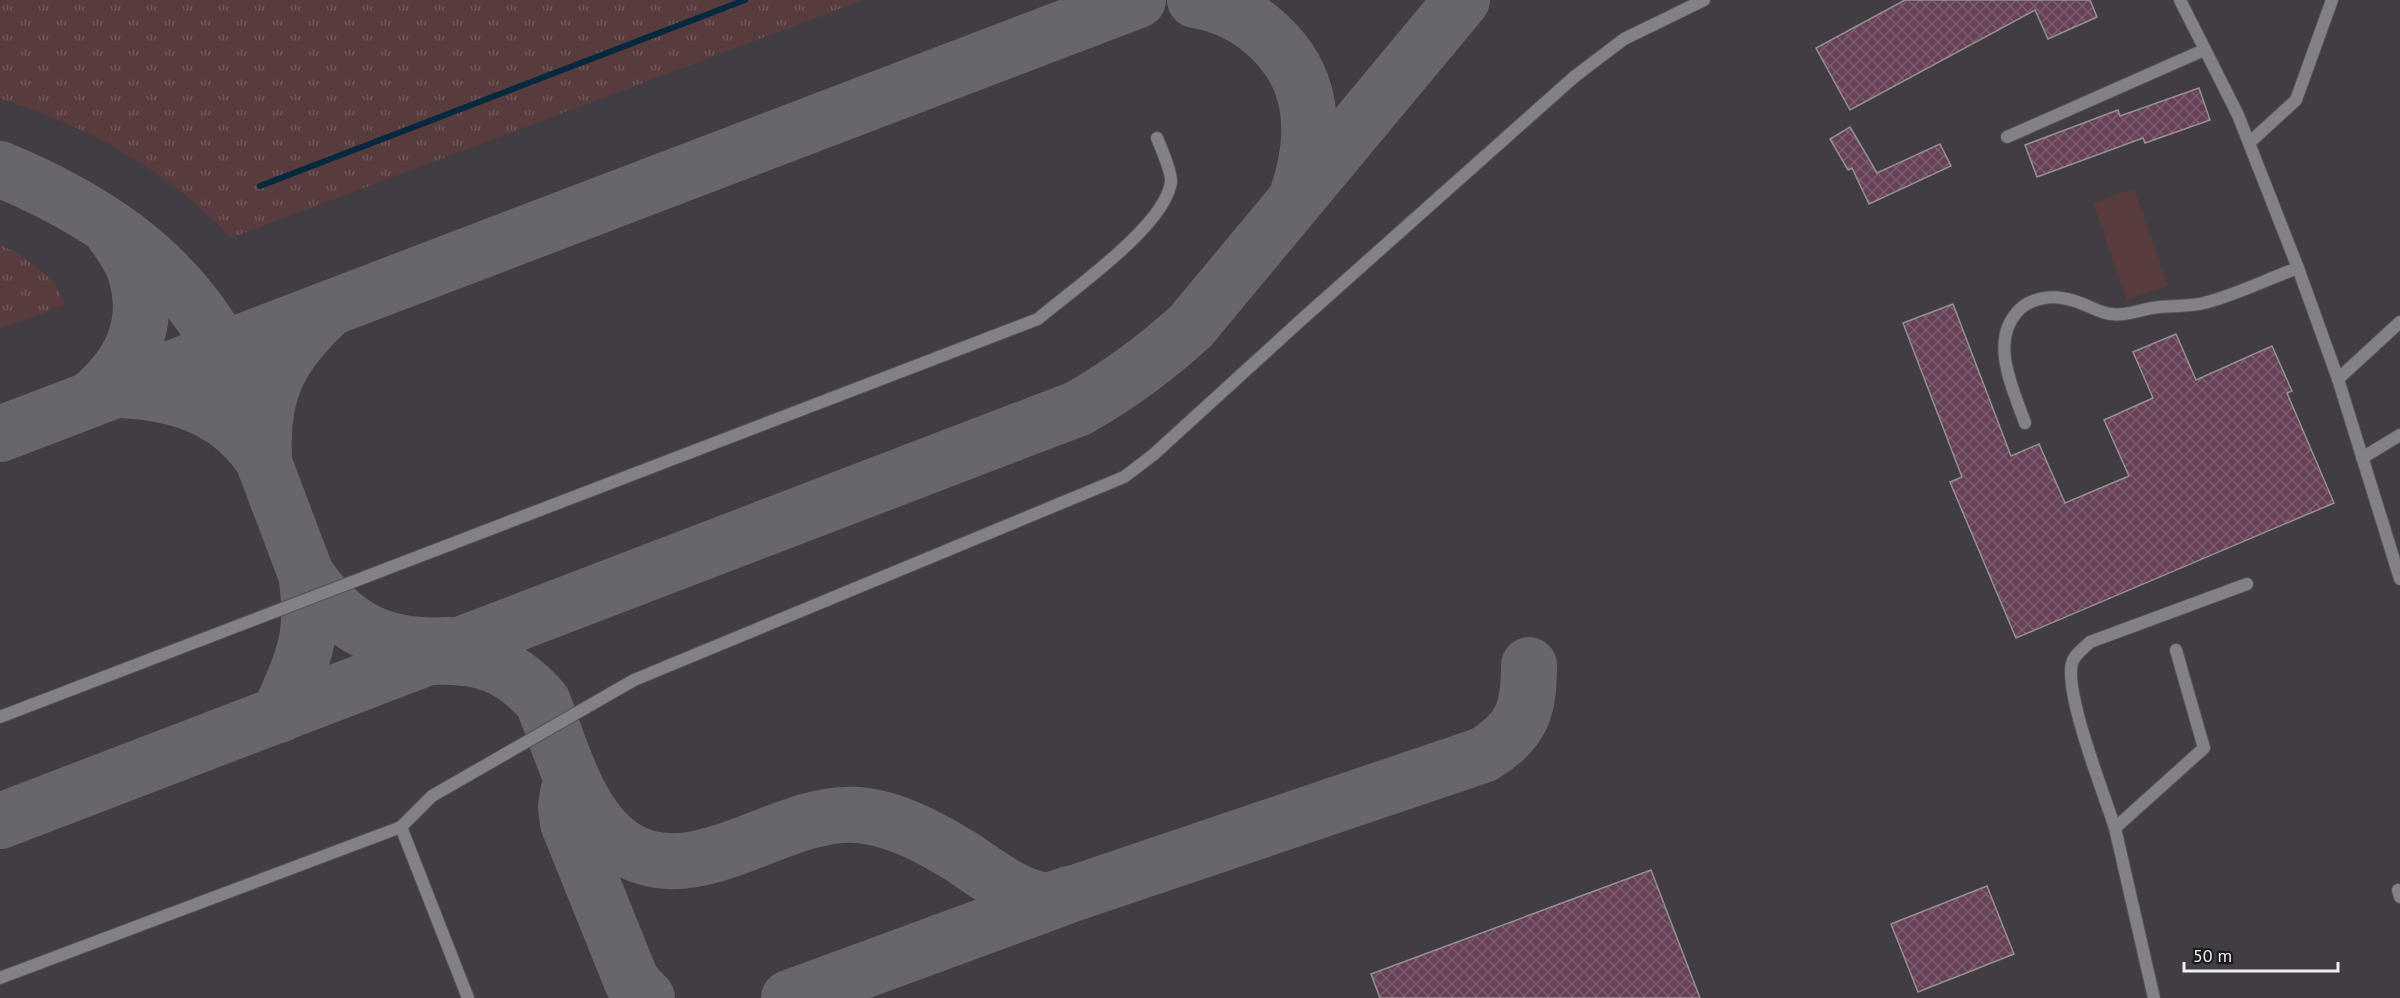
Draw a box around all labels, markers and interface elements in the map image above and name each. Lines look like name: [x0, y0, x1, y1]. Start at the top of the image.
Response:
scale bar: [2184, 935, 2338, 973]
text: 50 m: [2193, 944, 2232, 967]

